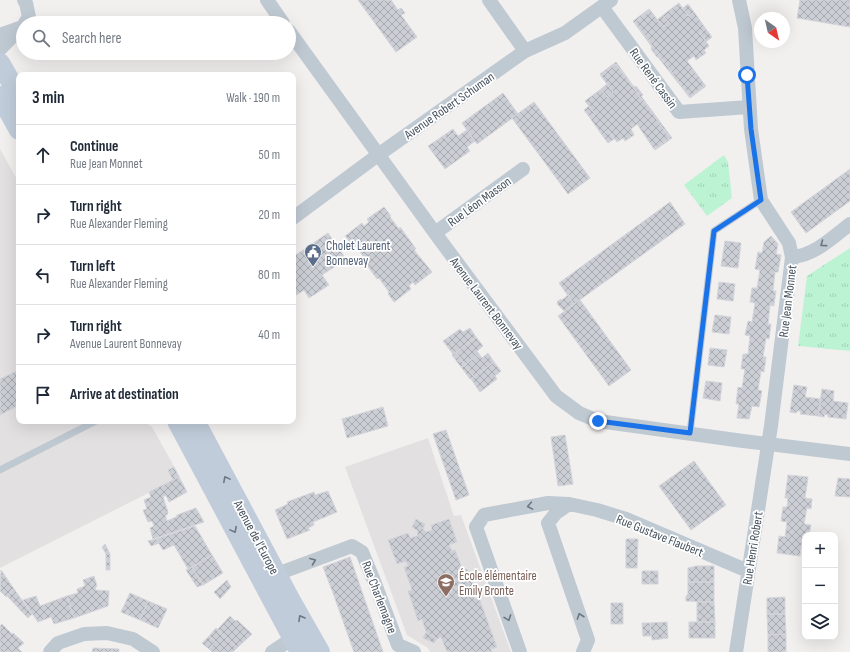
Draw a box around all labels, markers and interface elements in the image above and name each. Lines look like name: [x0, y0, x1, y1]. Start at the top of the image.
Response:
north arrow: [754, 12, 790, 48]
search box: [16, 16, 296, 60]
icon: search: [30, 27, 52, 49]
text: Search here: [62, 29, 122, 48]
street label: Rue René Cassin: [626, 45, 681, 112]
route start: [738, 66, 756, 84]
street label: Avenue Robert Schuman: [401, 69, 498, 143]
text: 3 min: [32, 88, 65, 108]
text: Walk · 190 m: [226, 90, 280, 106]
text: Continue: [70, 137, 119, 156]
icon: ahead: [32, 144, 54, 166]
text: 50 m: [259, 147, 280, 163]
text: Rue Jean Monnet: [70, 156, 143, 172]
street label: Rue Léon Masson: [445, 173, 514, 230]
text: Turn right: [70, 197, 122, 216]
icon: right: [32, 204, 54, 226]
text: 20 m: [258, 207, 280, 223]
text: Rue Alexander Fleming: [70, 216, 168, 232]
place label: Cholet Laurent Bonnevay: [326, 238, 391, 269]
one-way arrow: [820, 239, 827, 246]
public building icon: Cholet Laurent Bonnevay: [303, 242, 323, 267]
street label: Avenue Laurent Bonnevay: [446, 253, 526, 353]
text: Turn left: [70, 257, 115, 276]
icon: left: [32, 264, 54, 286]
street label: Rue Jean Monnet: [776, 264, 800, 338]
text: 80 m: [258, 267, 280, 283]
text: Rue Alexander Fleming: [70, 276, 168, 292]
text: Turn right: [70, 317, 122, 336]
icon: right: [32, 324, 54, 346]
text: 40 m: [258, 327, 280, 343]
text: Avenue Laurent Bonnevay: [70, 336, 182, 352]
icon: arrive: [32, 384, 54, 406]
text: Arrive at destination: [70, 385, 179, 404]
route end: [589, 412, 607, 430]
one-way arrow: [223, 476, 230, 483]
street label: Avenue de l’Europe: [229, 497, 282, 577]
one-way arrow: [527, 502, 533, 510]
street label: Rue Henri Robert: [739, 510, 767, 586]
street label: Rue Gustave Flaubert: [614, 511, 706, 561]
one-way arrow: [229, 526, 237, 533]
map controls: [802, 532, 838, 640]
button: +: [802, 532, 838, 568]
one-way arrow: [310, 557, 317, 565]
street label: Rue Charlemagne: [358, 559, 400, 636]
place label: École élémentaire Emily Bronte: [459, 568, 537, 599]
button: −: [802, 568, 838, 604]
school or university icon: École élémentaire Emily Bronte: [436, 572, 456, 597]
button: layers: [802, 604, 838, 640]
one-way arrow: [576, 612, 585, 619]
one-way arrow: [503, 614, 511, 621]
one-way arrow: [298, 615, 305, 622]

